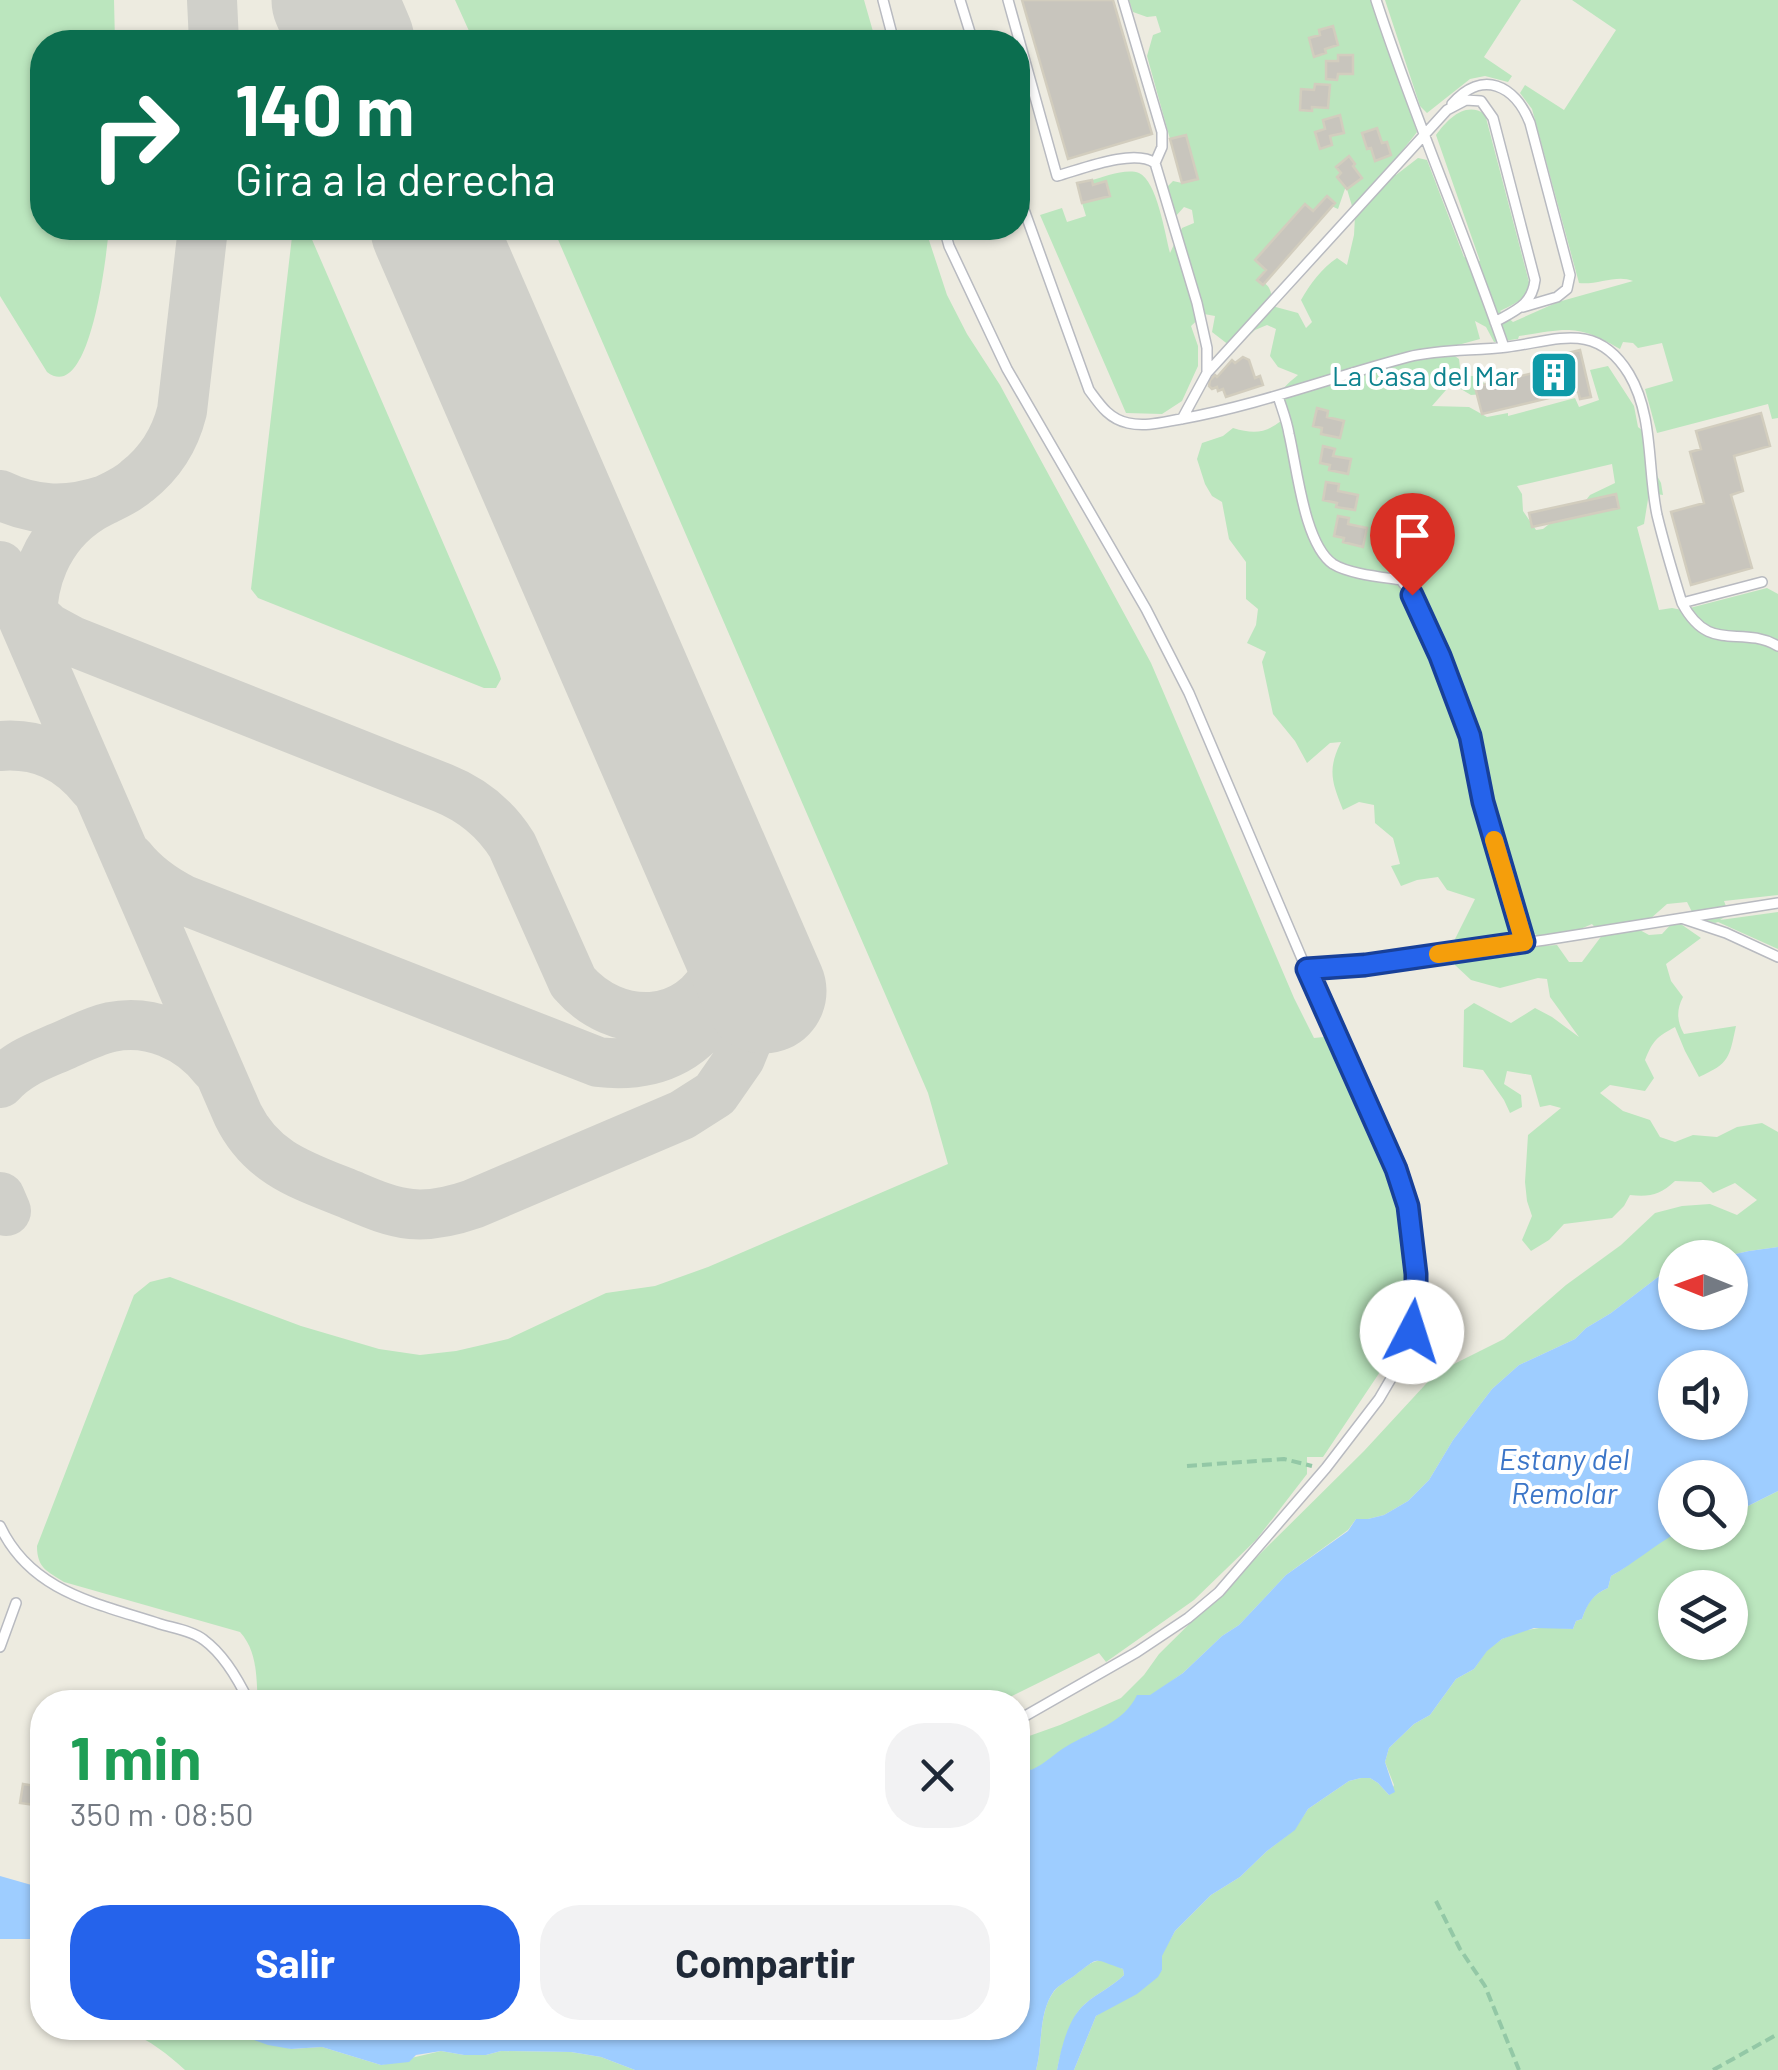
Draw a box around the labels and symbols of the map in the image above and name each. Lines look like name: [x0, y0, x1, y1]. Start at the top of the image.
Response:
building icon: La Casa del Mar: [1528, 349, 1580, 401]
place label: La Casa del Mar: [1332, 358, 1519, 392]
pin: [1370, 493, 1455, 596]
north arrow: [1658, 1240, 1748, 1330]
position arrow: [1360, 1280, 1464, 1384]
water label: Estany del Remolar: [1499, 1440, 1630, 1510]

